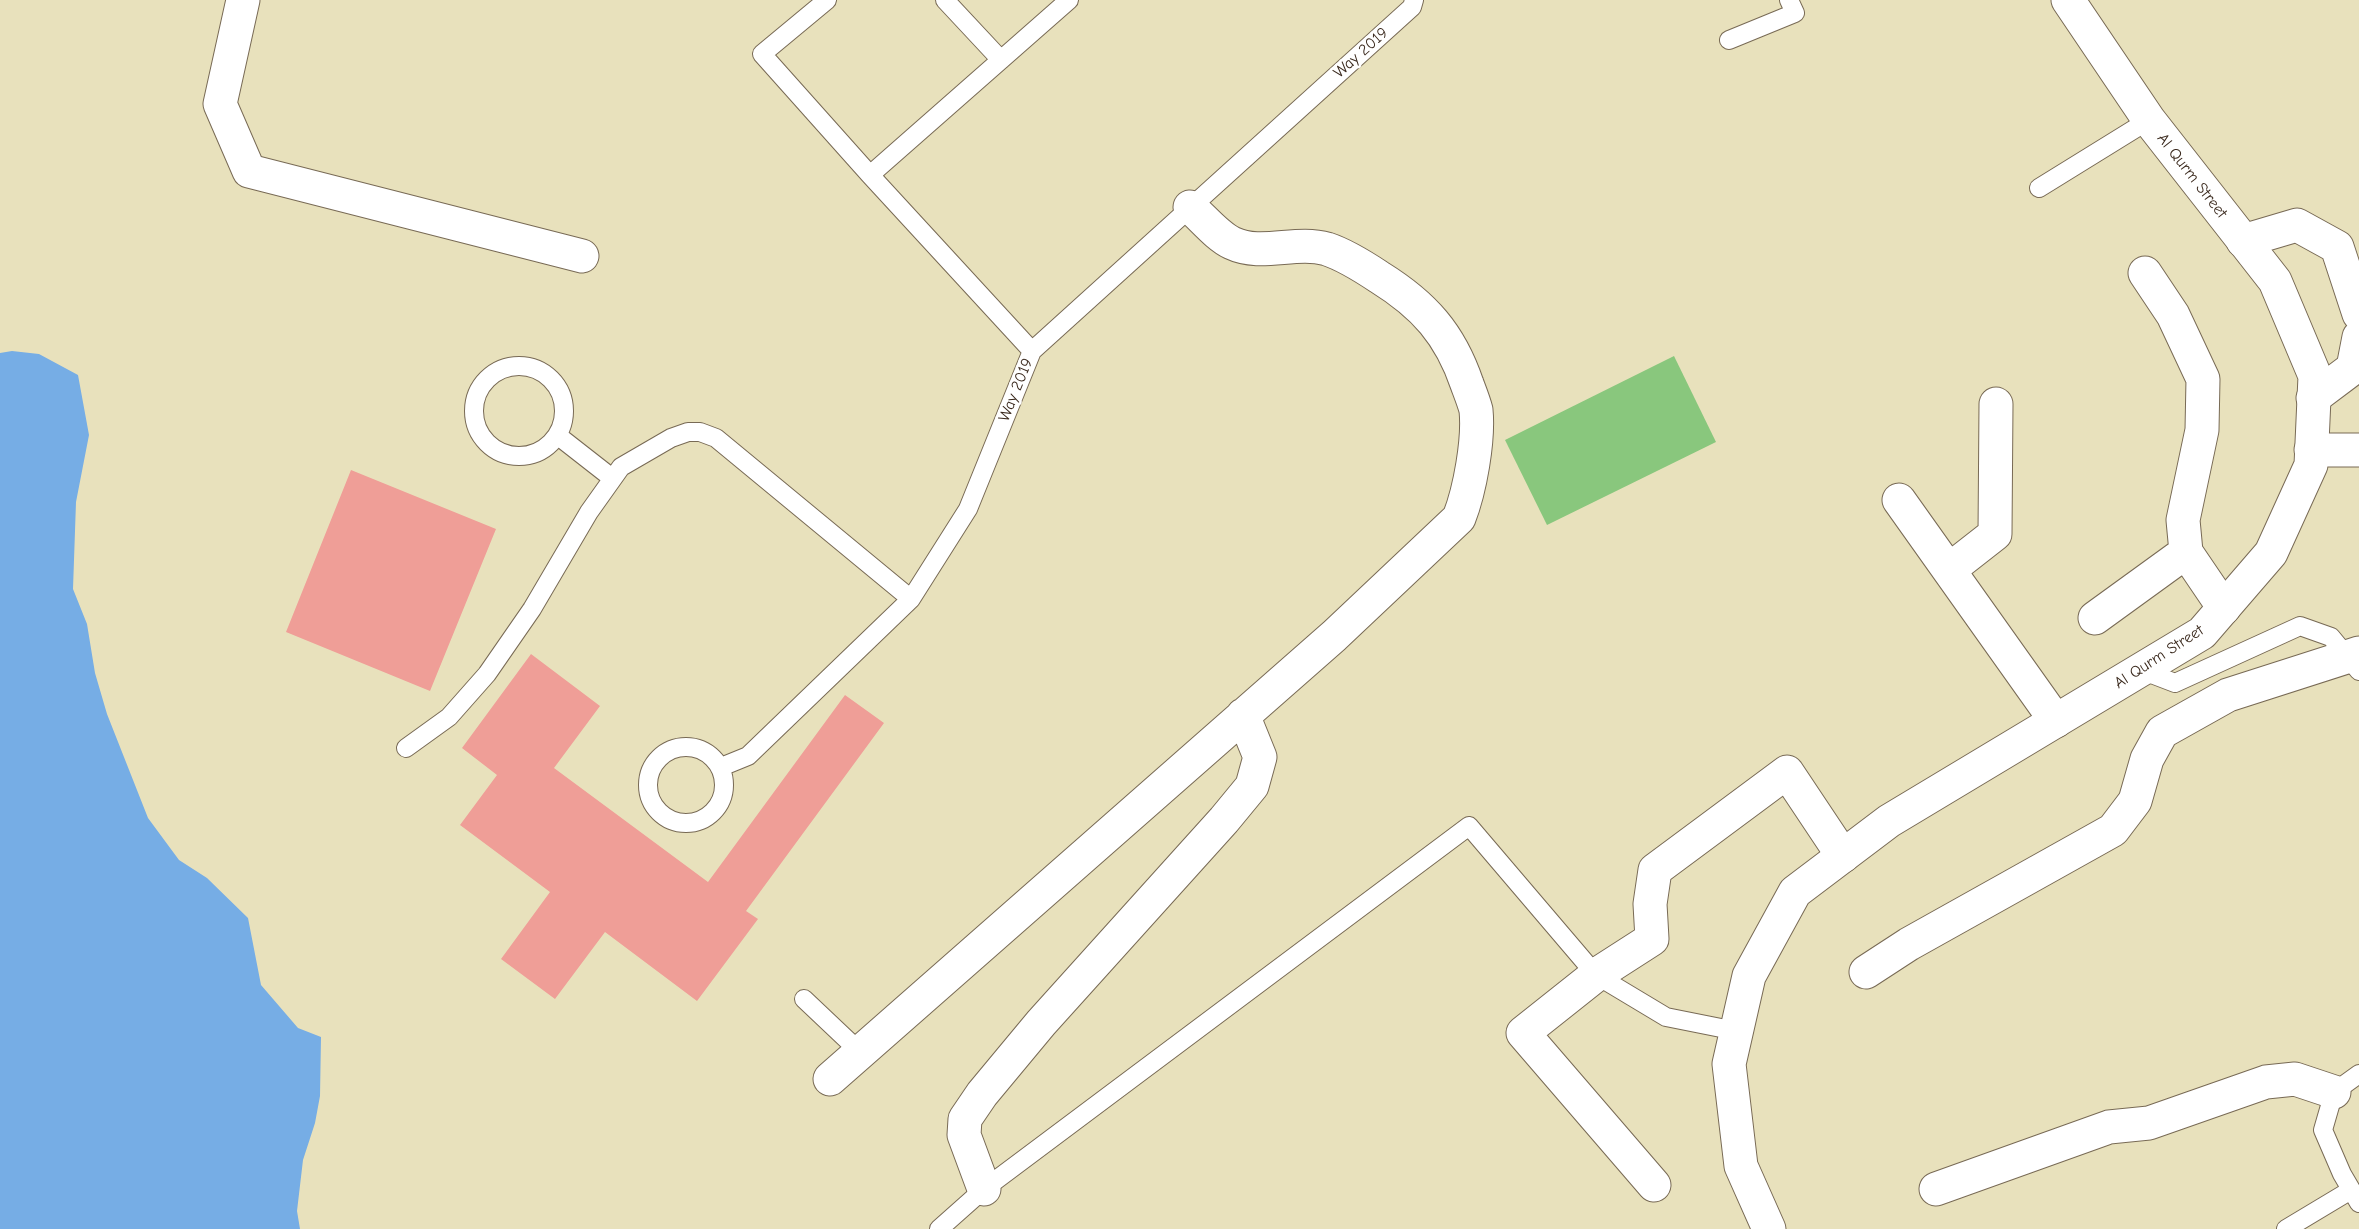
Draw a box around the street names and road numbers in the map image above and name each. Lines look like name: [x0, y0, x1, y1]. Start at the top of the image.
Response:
street label: Way 2019: [1330, 24, 1392, 82]
street label: Al Qurm Street: [2153, 130, 2231, 222]
street label: Way 2019: [995, 356, 1037, 424]
street label: Al Qurm Street: [2111, 621, 2207, 693]

